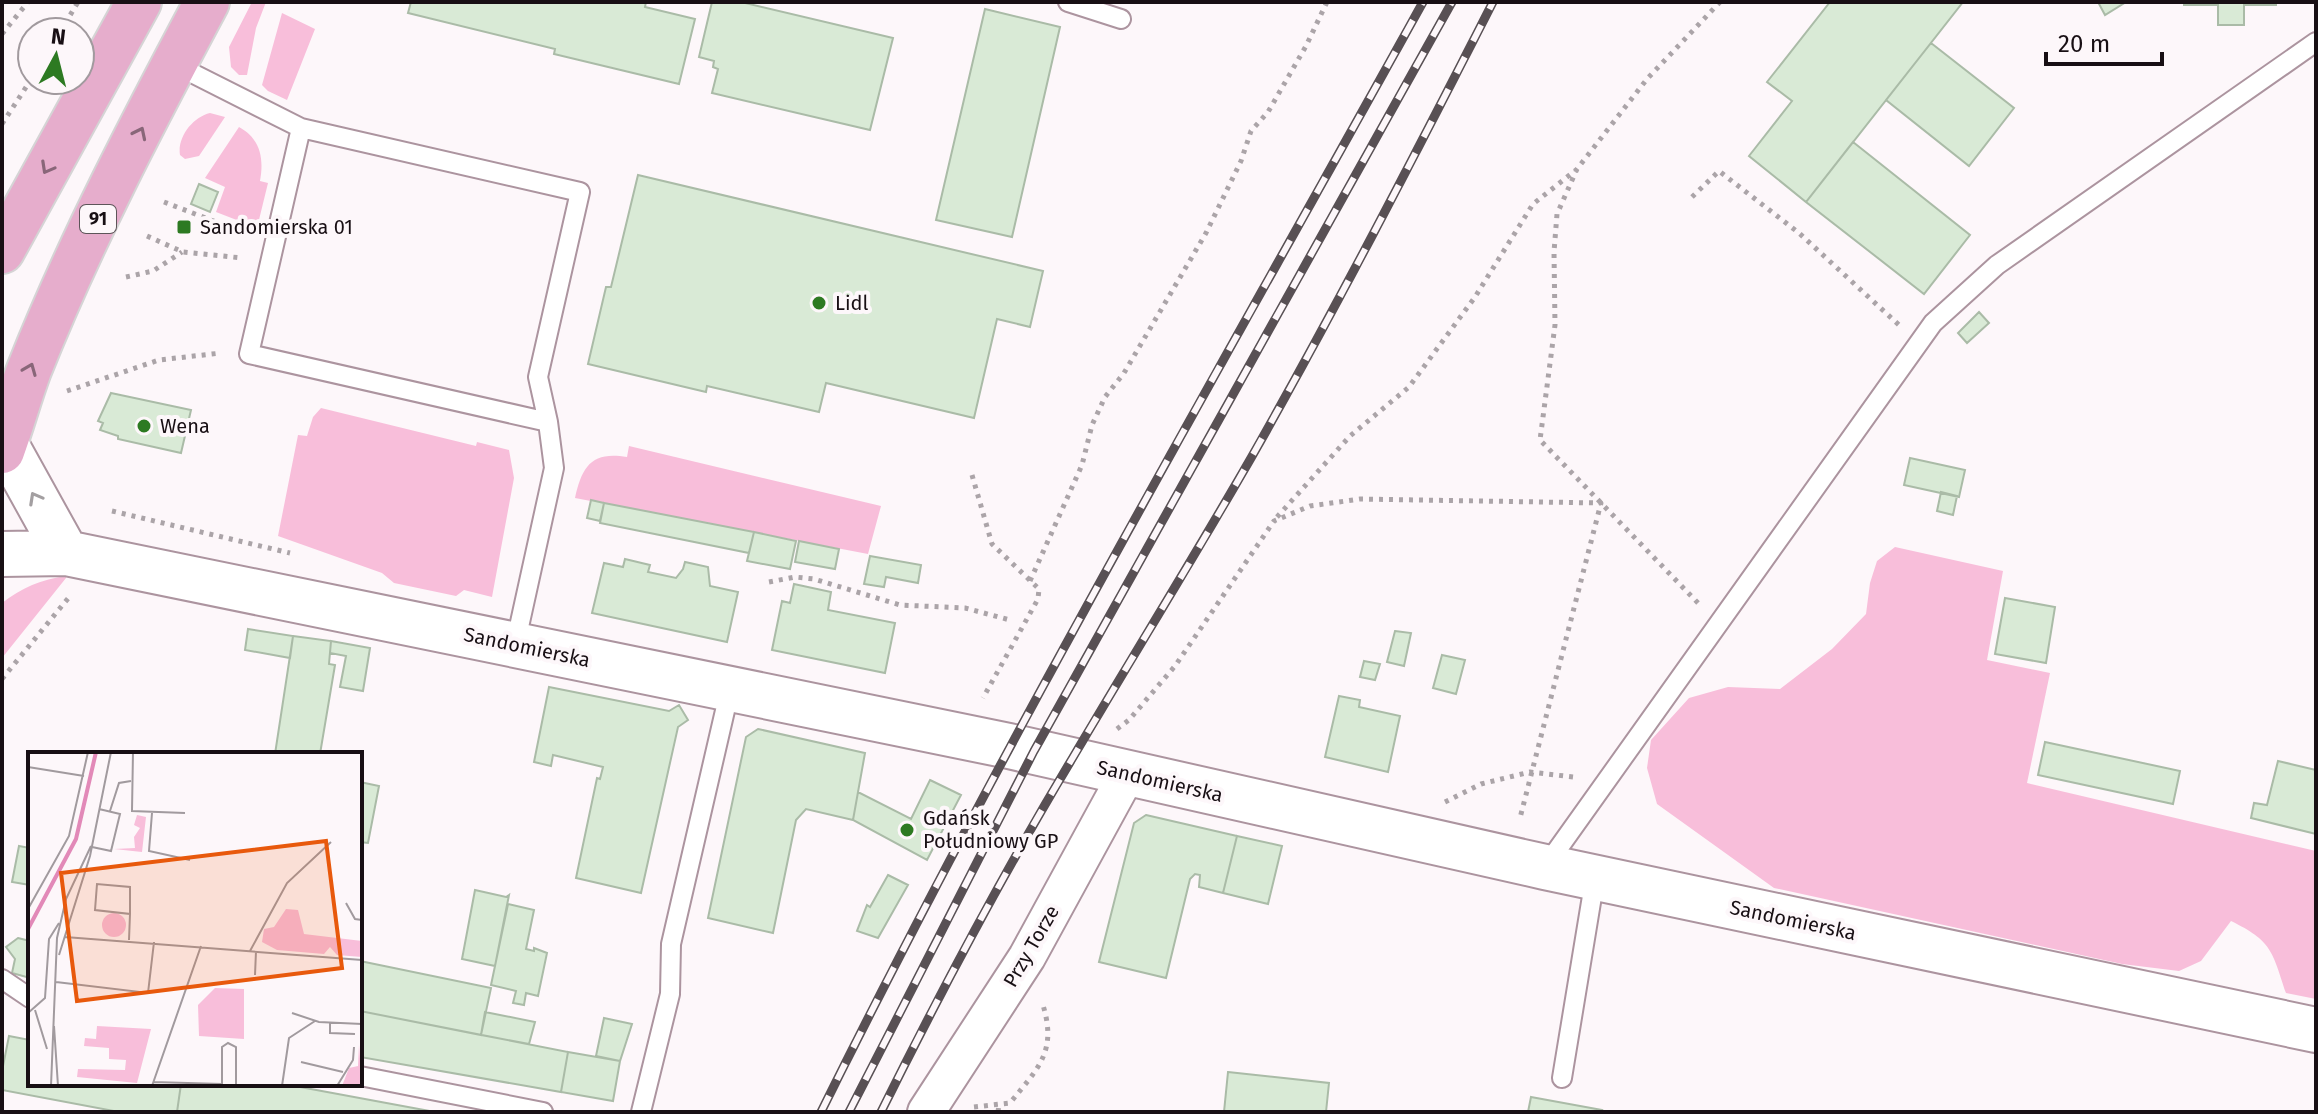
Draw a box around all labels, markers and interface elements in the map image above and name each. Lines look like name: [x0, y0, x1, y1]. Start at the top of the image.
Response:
north arrow: [16, 16, 96, 96]
scale bar: [2046, 16, 2162, 66]
text: N: [49, 22, 67, 51]
text: 20 m: [2058, 30, 2110, 58]
one-way arrow: [130, 127, 146, 142]
one-way arrow: [41, 160, 56, 174]
road number: 91: [80, 205, 116, 233]
place label: Sandomierska 01: [200, 215, 353, 239]
marker: Sandomierska 01: [175, 218, 193, 236]
place label: Lidl: [835, 291, 869, 315]
marker: Lidl: [810, 294, 828, 312]
one-way arrow: [20, 363, 37, 377]
place label: Wena: [160, 414, 210, 438]
marker: Wena: [135, 417, 153, 435]
one-way arrow: [30, 491, 45, 506]
street label: Sandomierska: [462, 622, 592, 672]
inset map: [28, 752, 362, 1086]
street label: Sandomierska: [1095, 755, 1225, 807]
place label: Gdańsk Południowy GP: [923, 806, 1058, 853]
marker: Gdańsk Południowy GP: [898, 821, 916, 839]
street label: Sandomierska: [1728, 895, 1858, 945]
street label: Przy Torze: [998, 901, 1064, 991]

